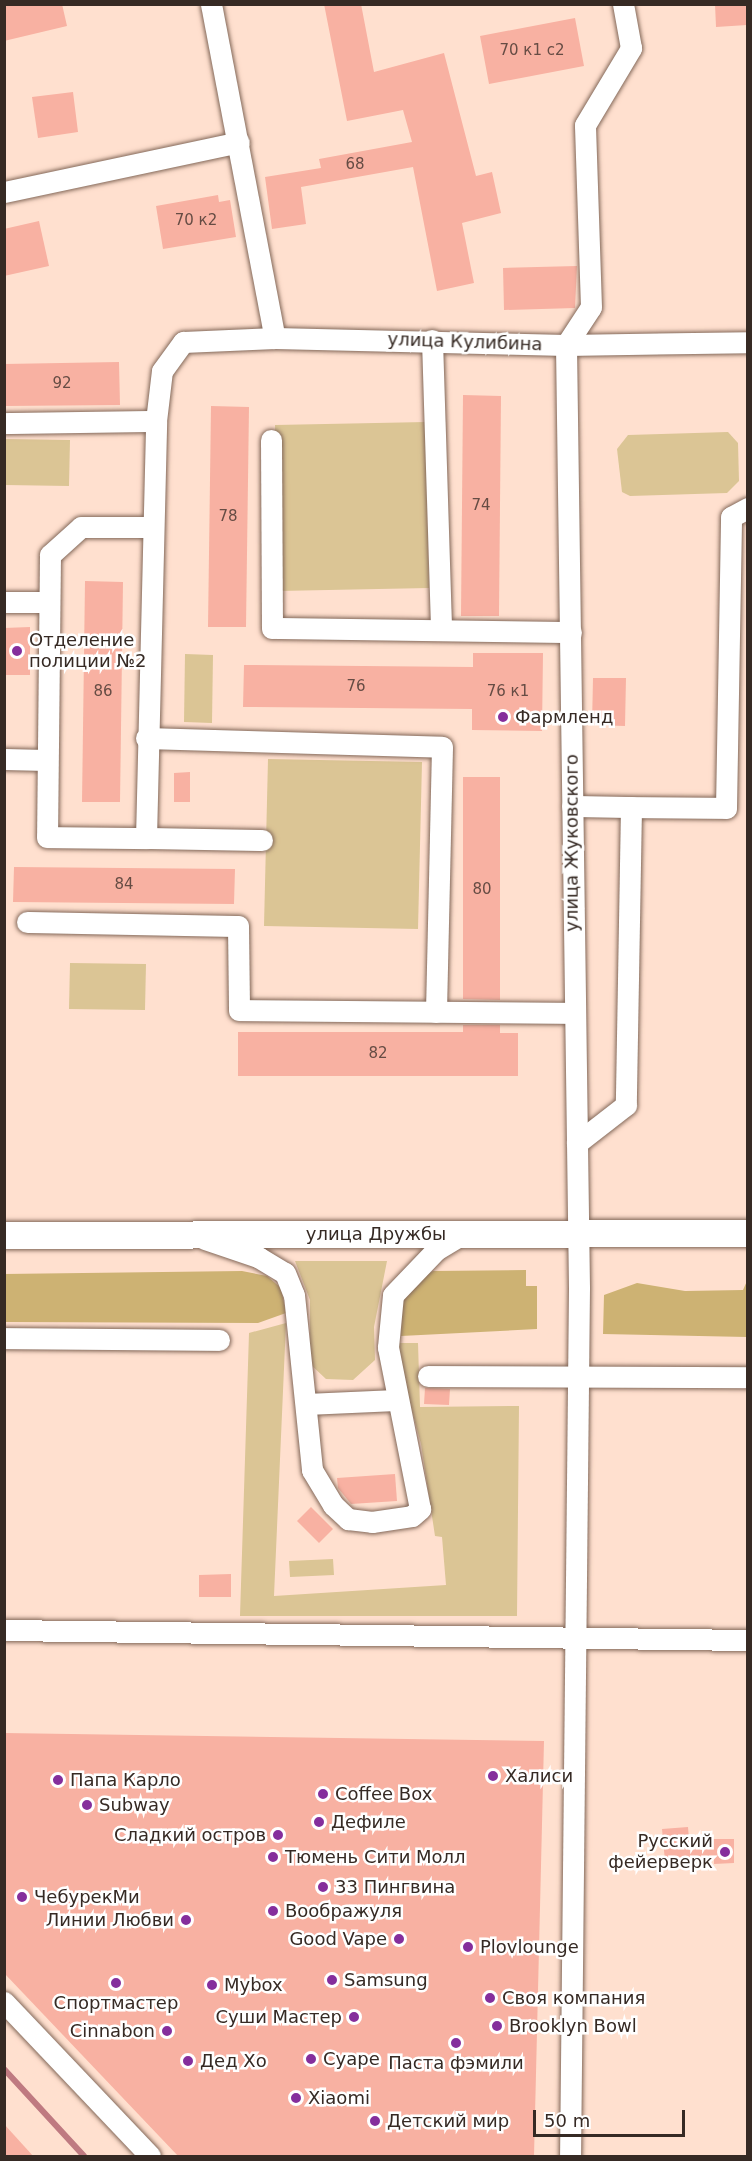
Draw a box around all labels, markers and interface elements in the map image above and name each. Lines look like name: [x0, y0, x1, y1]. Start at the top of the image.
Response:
house number: 70 к1 с2: [499, 42, 565, 60]
house number: 68: [345, 156, 365, 174]
house number: 70 к2: [175, 212, 217, 230]
street label: улица Кулибина: [387, 329, 543, 355]
house number: 92: [52, 375, 72, 393]
house number: 74: [471, 497, 491, 515]
house number: 78: [218, 508, 238, 526]
place label: Отделение полиции №2: [29, 630, 147, 672]
marker: Отделение полиции №2: [10, 644, 24, 658]
house number: 76: [346, 678, 366, 696]
house number: 86: [93, 683, 113, 701]
house number: 76 к1: [487, 683, 529, 701]
place label: Фармленд: [515, 706, 613, 728]
marker: Фармленд: [496, 710, 510, 724]
street label: улица Жуковского: [561, 754, 583, 932]
house number: 84: [114, 876, 134, 894]
house number: 80: [472, 881, 492, 899]
house number: 82: [368, 1045, 388, 1063]
street label: улица Дружбы: [306, 1223, 446, 1245]
place label: Халиси: [505, 1765, 573, 1787]
place label: Папа Карло: [70, 1769, 181, 1791]
marker: Халиси: [486, 1769, 500, 1783]
marker: Папа Карло: [51, 1773, 65, 1787]
place label: Coffee Box: [335, 1783, 432, 1805]
marker: Coffee Box: [316, 1787, 330, 1801]
place label: Subway: [99, 1794, 170, 1816]
marker: Subway: [80, 1798, 94, 1812]
place label: Дефиле: [331, 1811, 406, 1833]
marker: Дефиле: [312, 1815, 326, 1829]
place label: Сладкий остров: [114, 1824, 266, 1846]
marker: Сладкий остров: [271, 1828, 285, 1842]
place label: Русский фейерверк: [608, 1831, 713, 1874]
marker: Русский фейерверк: [718, 1845, 732, 1859]
place label: Тюмень Сити Молл: [285, 1846, 466, 1868]
marker: Тюмень Сити Молл: [266, 1850, 280, 1864]
place label: 33 Пингвина: [335, 1876, 455, 1898]
marker: 33 Пингвина: [316, 1880, 330, 1894]
place label: ЧебурекМи: [34, 1886, 140, 1908]
marker: ЧебурекМи: [15, 1890, 29, 1904]
place label: Воображуля: [285, 1900, 402, 1922]
marker: Воображуля: [266, 1904, 280, 1918]
place label: Линии Любви: [46, 1909, 174, 1931]
marker: Линии Любви: [179, 1913, 193, 1927]
place label: Good Vape: [289, 1928, 387, 1950]
marker: Good Vape: [392, 1932, 406, 1946]
place label: Plovlounge: [480, 1936, 579, 1958]
marker: Plovlounge: [461, 1940, 475, 1954]
place label: Samsung: [344, 1969, 428, 1991]
marker: Samsung: [325, 1973, 339, 1987]
place label: Mybox: [224, 1974, 283, 1996]
marker: Спортмастер: [109, 1976, 123, 1990]
marker: Mybox: [205, 1978, 219, 1992]
place label: Своя компания: [502, 1987, 645, 2009]
marker: Своя компания: [483, 1991, 497, 2005]
place label: Спортмастер: [54, 1992, 178, 2014]
place label: Суши Мастер: [215, 2006, 342, 2028]
marker: Суши Мастер: [347, 2010, 361, 2024]
place label: Brooklyn Bowl: [509, 2015, 637, 2037]
marker: Brooklyn Bowl: [490, 2019, 504, 2033]
place label: Cinnabon: [70, 2020, 155, 2042]
marker: Cinnabon: [160, 2024, 174, 2038]
marker: Паста фэмили: [449, 2036, 463, 2050]
place label: Суаре: [323, 2048, 380, 2070]
place label: Дед Хо: [200, 2050, 267, 2072]
marker: Суаре: [304, 2052, 318, 2066]
place label: Паста фэмили: [388, 2052, 524, 2074]
marker: Дед Хо: [181, 2054, 195, 2068]
place label: Xiaomi: [308, 2087, 370, 2109]
marker: Xiaomi: [289, 2091, 303, 2105]
scale bar: [536, 2098, 688, 2136]
place label: Детский мир: [387, 2110, 509, 2132]
text: 50 m: [544, 2110, 590, 2131]
marker: Детский мир: [368, 2114, 382, 2128]

